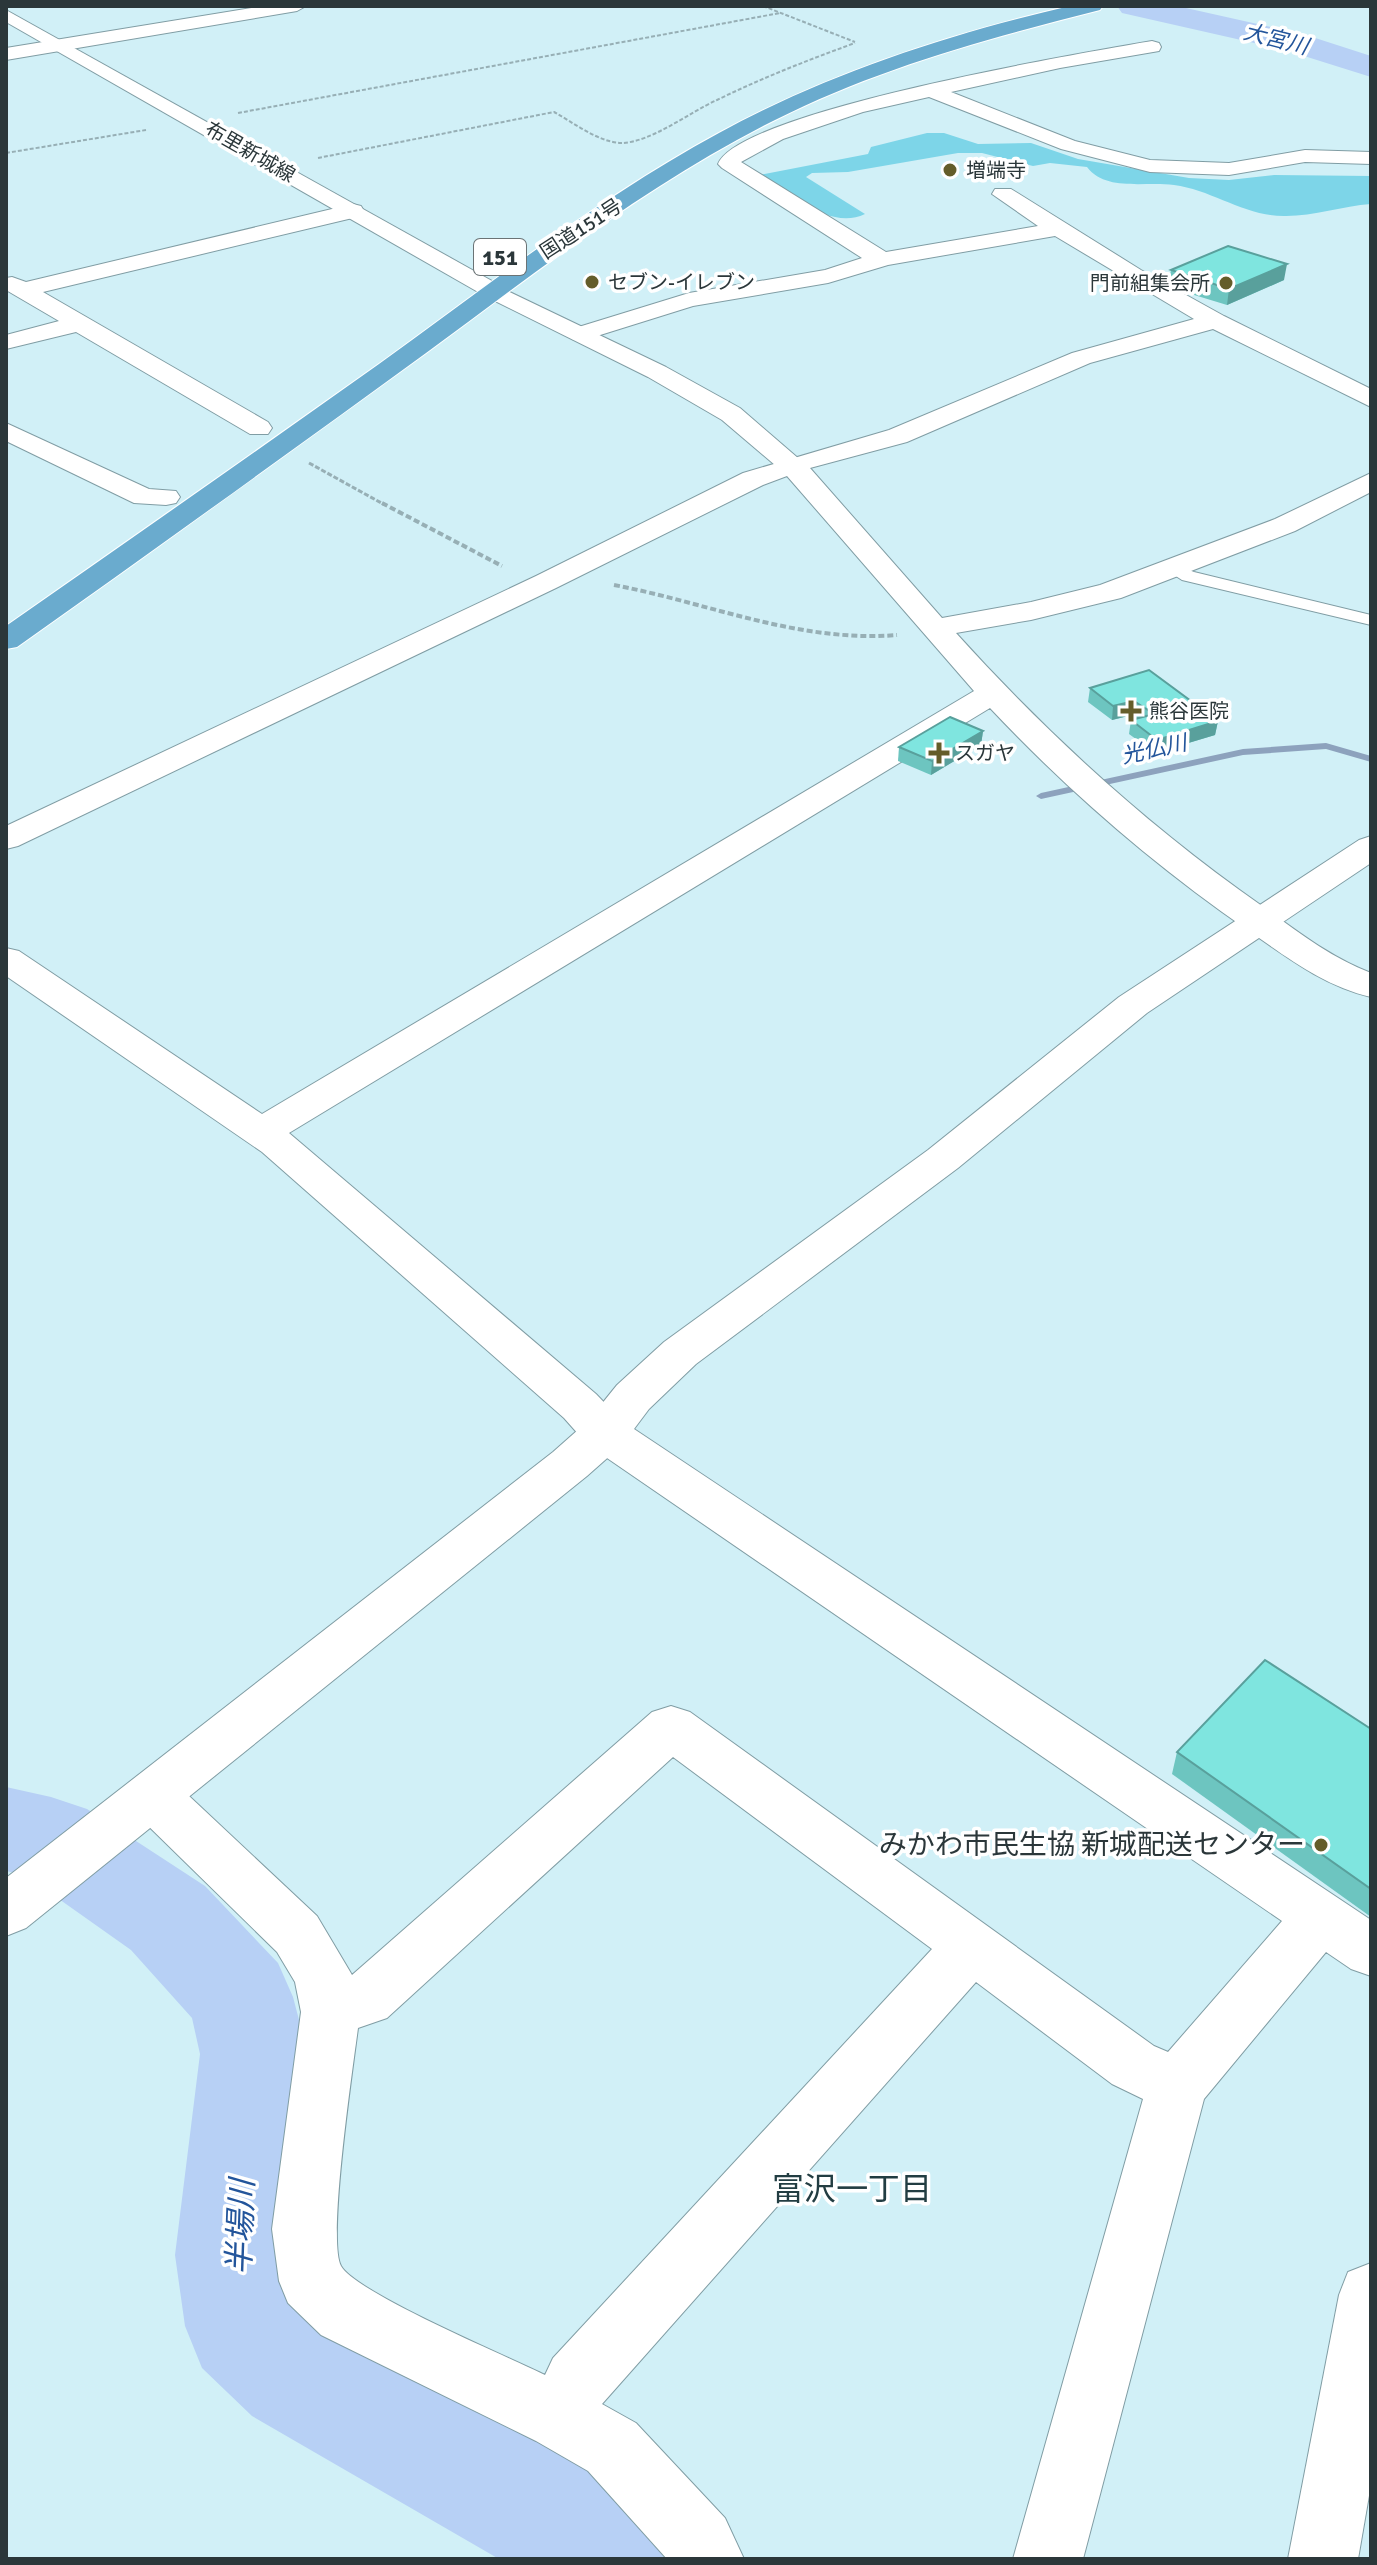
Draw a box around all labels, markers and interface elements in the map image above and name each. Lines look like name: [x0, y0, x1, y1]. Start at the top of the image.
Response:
water label: 大宮川: [1241, 18, 1313, 61]
street label: 布里新城線: [200, 116, 300, 188]
place label: 増端寺: [966, 158, 1026, 183]
marker: 増端寺: [941, 161, 959, 179]
street label: 国道151号: [535, 193, 627, 265]
road number: 151: [474, 239, 526, 275]
place label: セブン-イレブン: [608, 270, 755, 295]
place label: 門前組集会所: [1090, 271, 1210, 296]
marker: セブン-イレブン: [583, 273, 601, 291]
marker: 門前組集会所: [1217, 274, 1235, 292]
place label: 熊谷医院: [1149, 699, 1229, 724]
marker: 熊谷医院: [1120, 700, 1142, 722]
water label: 光仏川: [1119, 729, 1191, 769]
place label: スガヤ: [955, 741, 1015, 766]
marker: スガヤ: [930, 744, 948, 762]
place label: みかわ市民生協 新城配送センター: [879, 1828, 1305, 1862]
marker: みかわ市民生協 新城配送センター: [1312, 1836, 1330, 1854]
district label: 富沢一丁目: [772, 2170, 932, 2209]
water label: 半場川: [220, 2175, 262, 2276]

